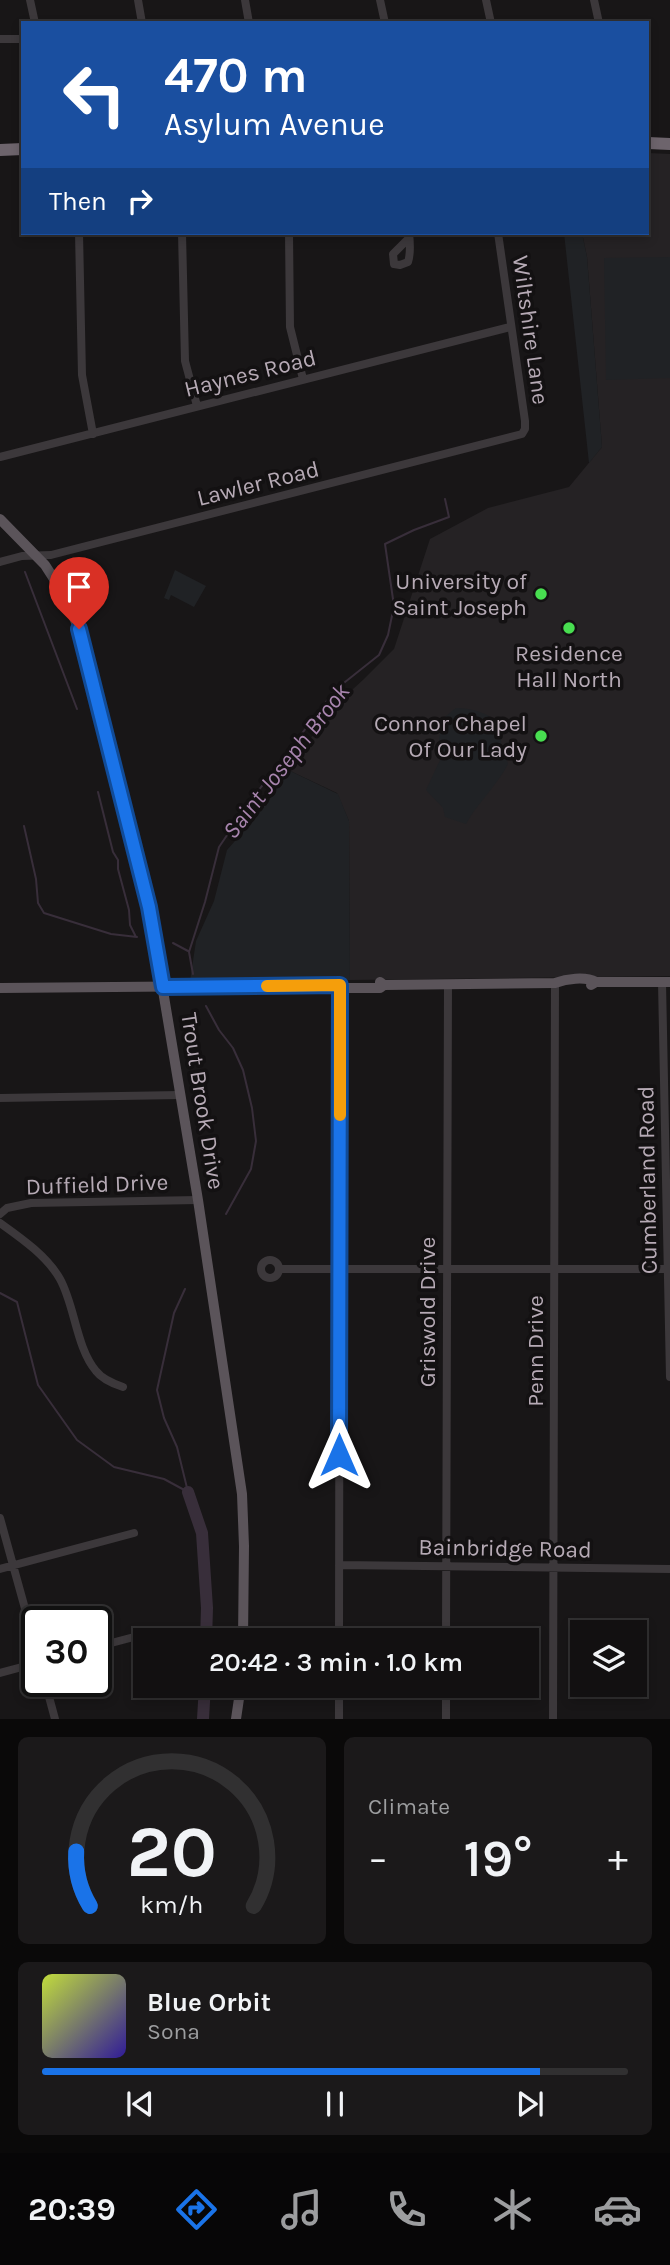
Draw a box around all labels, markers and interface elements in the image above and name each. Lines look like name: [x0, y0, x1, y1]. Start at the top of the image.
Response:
text: 470 m: [164, 47, 307, 104]
icon: left: [49, 49, 140, 140]
text: Asylum Avenue: [164, 106, 385, 143]
icon: right: [121, 182, 159, 220]
text: Then: [49, 186, 107, 217]
street label: Wiltshire Lane: [507, 254, 554, 406]
street label: Haynes Road: [181, 344, 319, 403]
street label: Lawler Road: [194, 455, 322, 512]
pin: [49, 557, 109, 629]
icon: arrive: [60, 568, 98, 606]
place label: University of Saint Joseph: [393, 568, 527, 621]
marker: University of Saint Joseph: [533, 586, 549, 602]
marker: Residence Hall North: [561, 620, 577, 636]
place label: Residence Hall North: [515, 640, 623, 693]
water label: Saint Joseph Brook: [217, 677, 356, 844]
place label: Connor Chapel Of Our Lady: [374, 710, 527, 763]
marker: Connor Chapel Of Our Lady: [533, 728, 549, 744]
street label: Trout Brook Drive: [175, 1011, 230, 1191]
street label: Cumberland Road: [632, 1086, 663, 1274]
street label: Duffield Drive: [25, 1169, 169, 1200]
street label: Griswold Drive: [414, 1237, 441, 1387]
street label: Penn Drive: [522, 1295, 549, 1407]
position arrow: [302, 1418, 376, 1492]
street label: Bainbridge Road: [418, 1533, 592, 1564]
speed limit sign: 30: [21, 1606, 112, 1697]
map controls: [570, 1620, 647, 1697]
button: layers: [570, 1620, 647, 1697]
text: 20:42 · 3 min · 1.0 km: [209, 1647, 463, 1678]
text: Climate: [368, 1793, 450, 1820]
text: 20: [127, 1810, 217, 1895]
text: 19°: [464, 1828, 532, 1889]
text: −: [368, 1836, 388, 1881]
text: +: [608, 1836, 628, 1881]
text: km/h: [140, 1890, 204, 1919]
text: Blue Orbit: [147, 1987, 271, 2018]
text: Sona: [147, 2018, 200, 2045]
icon: previous: [121, 2085, 159, 2123]
icon: pause: [316, 2085, 354, 2123]
icon: next: [511, 2085, 549, 2123]
icon: directions: [172, 2185, 221, 2234]
icon: music: [277, 2185, 326, 2234]
icon: phone: [382, 2185, 431, 2234]
icon: climate: [488, 2185, 537, 2234]
icon: car: [593, 2185, 642, 2234]
text: 20:39: [28, 2191, 116, 2228]

